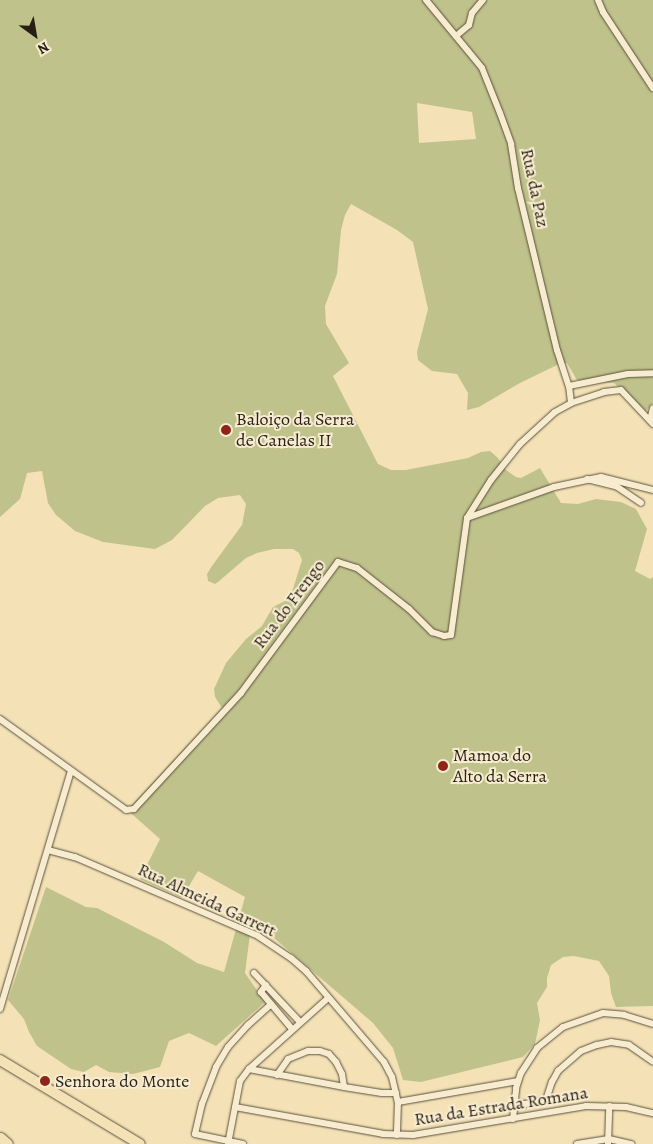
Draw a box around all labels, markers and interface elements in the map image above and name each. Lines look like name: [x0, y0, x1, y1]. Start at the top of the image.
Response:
north arrow: [10, 10, 60, 60]
text: N: [34, 37, 53, 59]
street label: Rua da Paz: [516, 147, 554, 229]
place label: Baloiço da Serra de Canelas II: [236, 409, 354, 452]
marker: Baloiço da Serra de Canelas II: [220, 424, 232, 436]
street label: Rua do Frengo: [249, 555, 329, 653]
place label: Mamoa do Alto da Serra: [453, 745, 547, 788]
marker: Mamoa do Alto da Serra: [437, 760, 449, 772]
street label: Rua Almeida Garrett: [134, 858, 280, 942]
place label: Senhora do Monte: [55, 1070, 189, 1092]
marker: Senhora do Monte: [39, 1075, 51, 1087]
street label: Rua da Estrada Romana: [413, 1082, 589, 1130]

